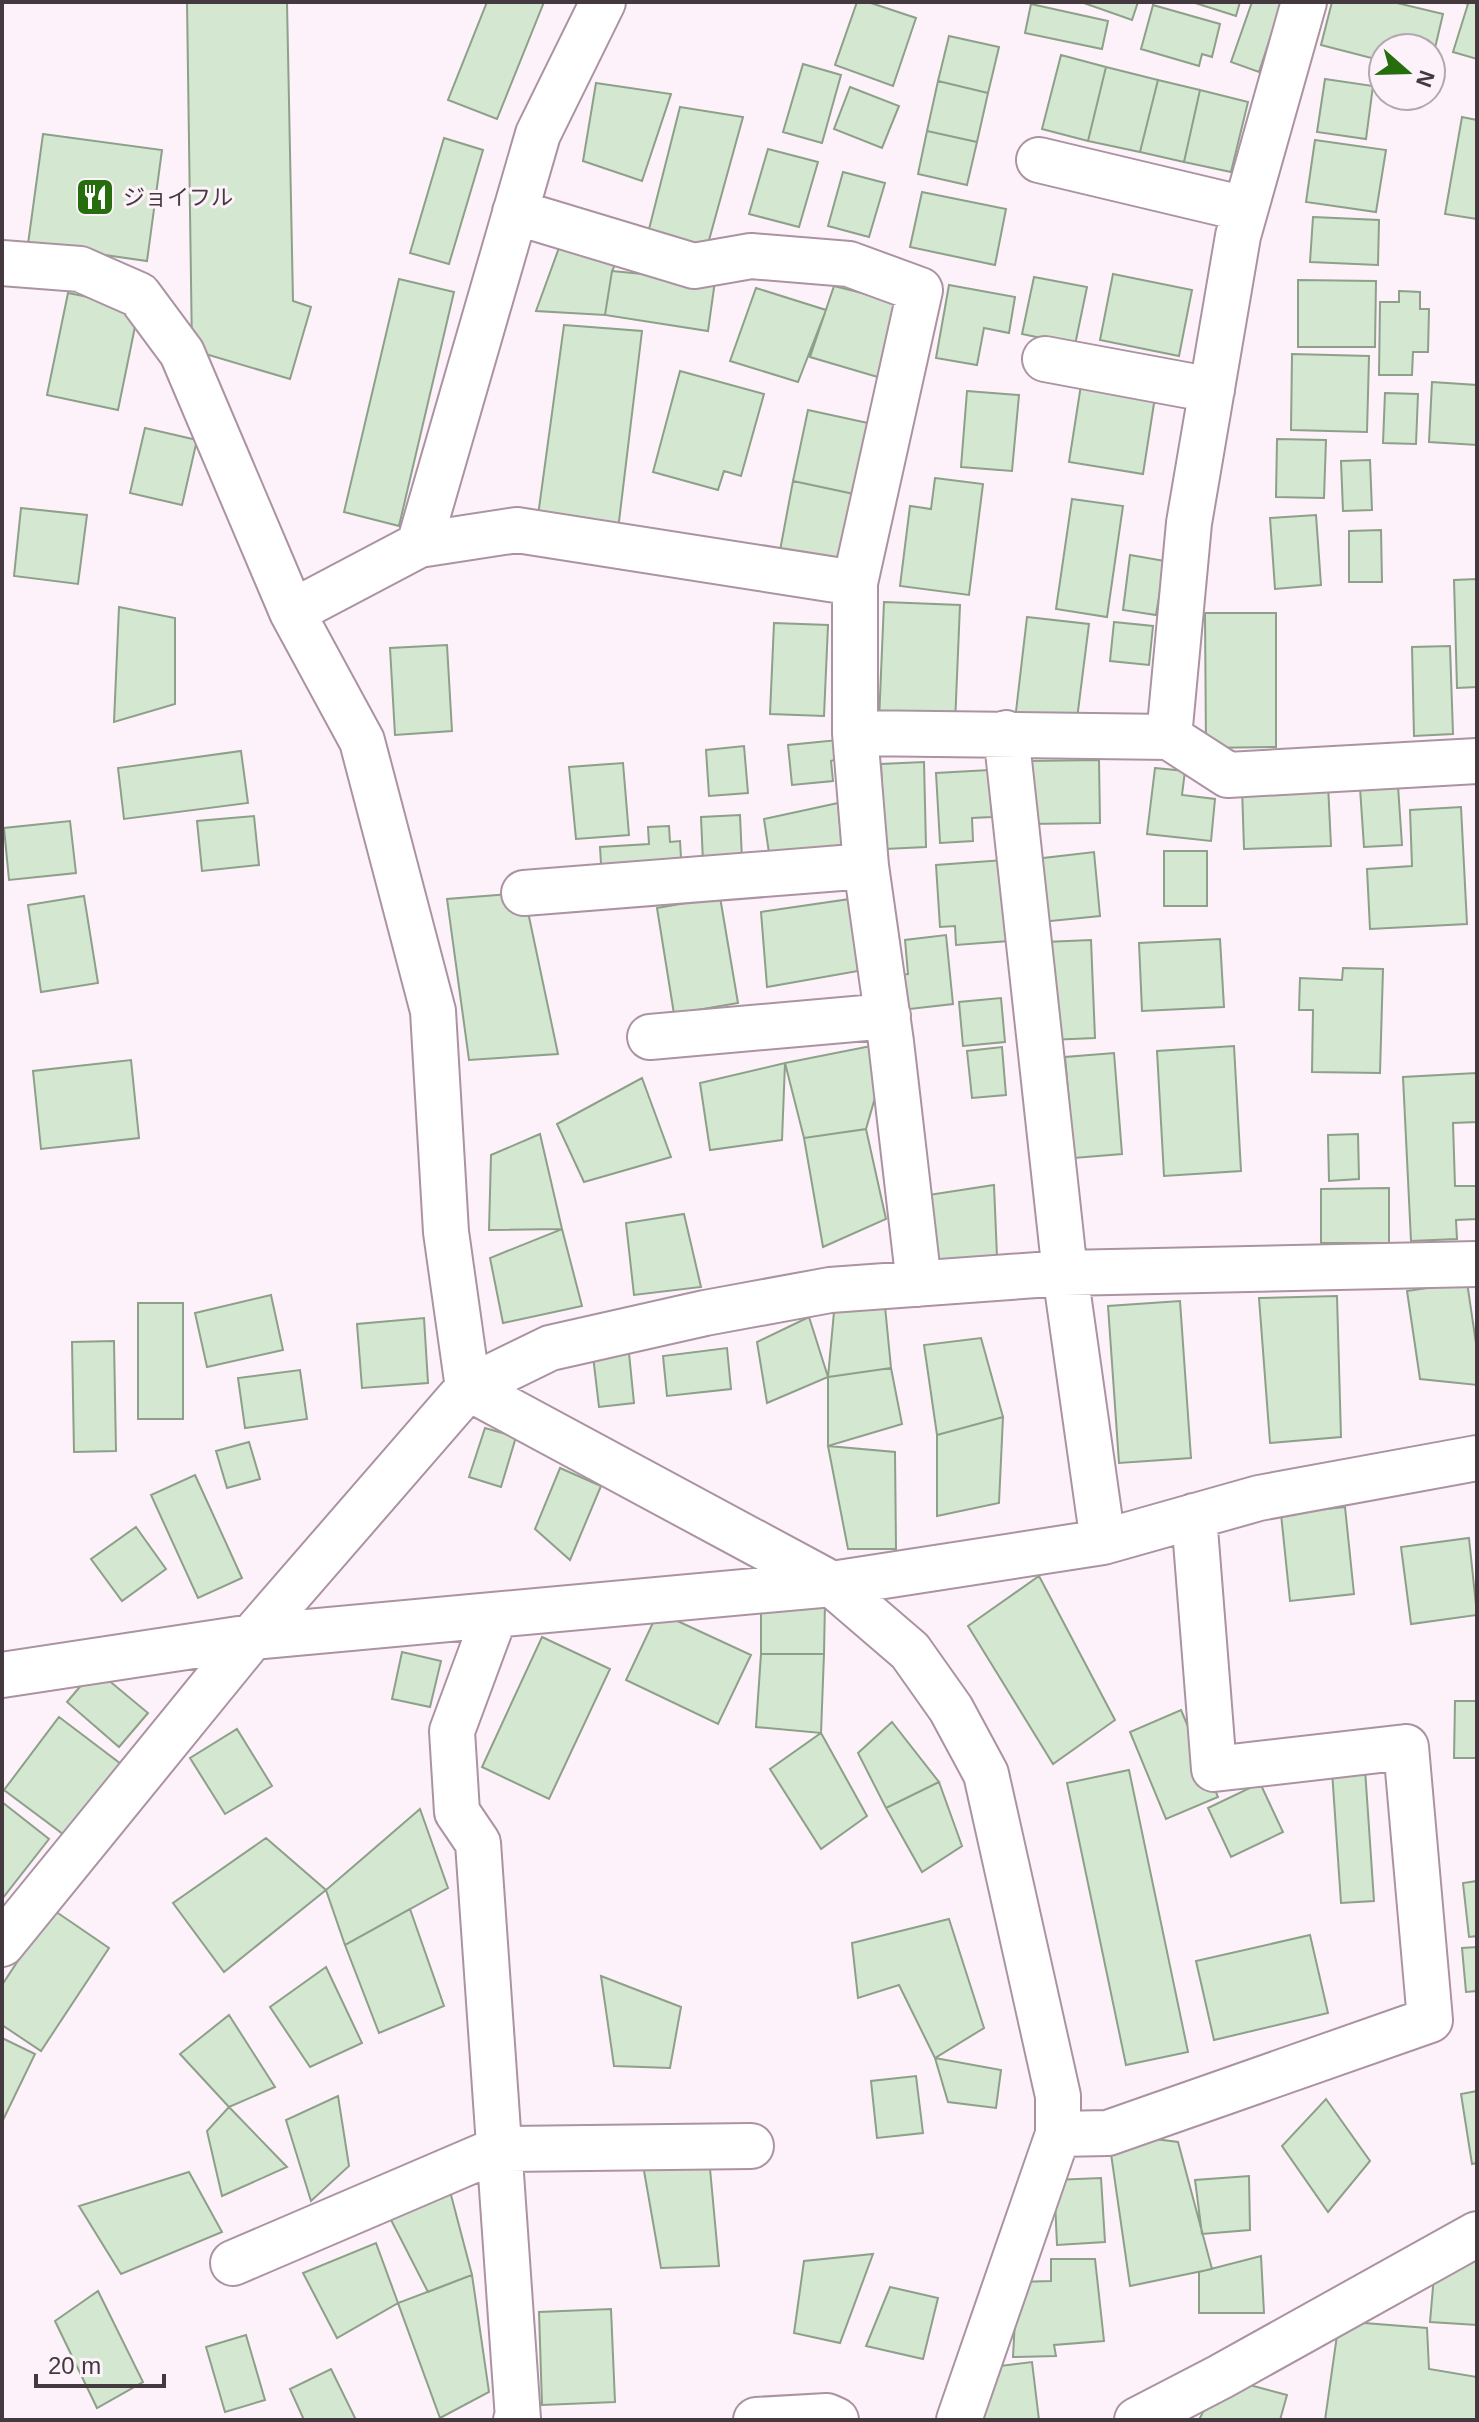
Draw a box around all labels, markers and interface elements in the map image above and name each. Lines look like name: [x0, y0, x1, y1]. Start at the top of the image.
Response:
north arrow: [1367, 32, 1447, 112]
text: N: [1411, 67, 1440, 90]
restaurant icon: ジョイフル: [74, 176, 116, 218]
place label: ジョイフル: [123, 185, 233, 210]
scale bar: [36, 2338, 164, 2388]
text: 20 m: [48, 2352, 101, 2379]

